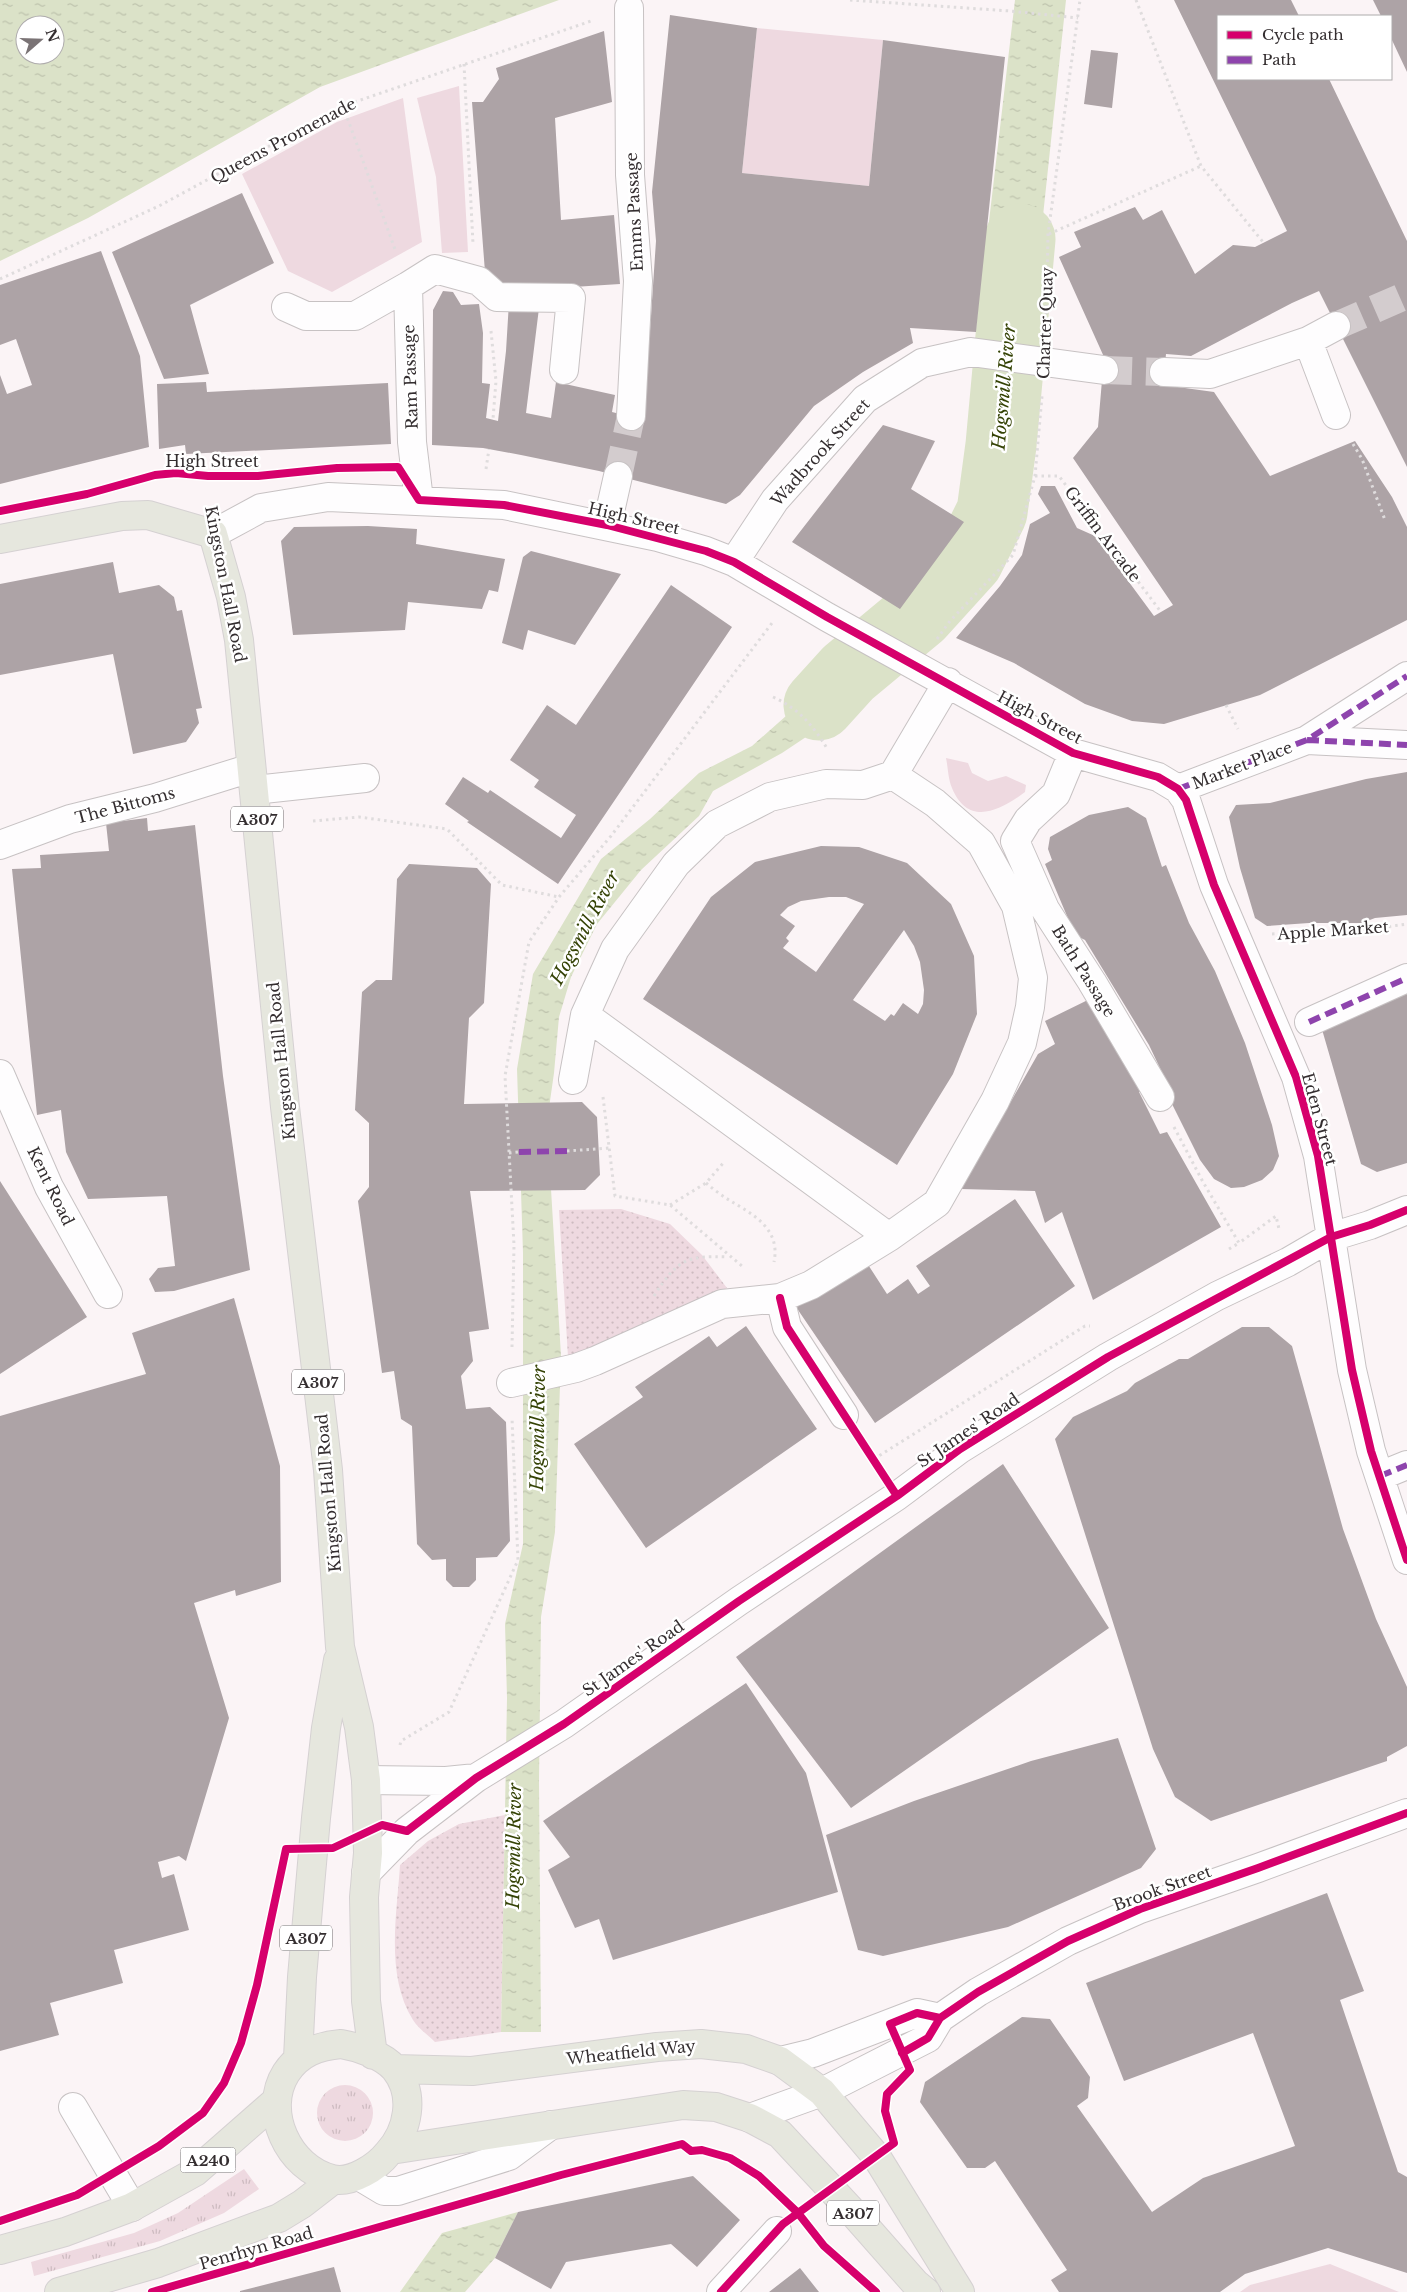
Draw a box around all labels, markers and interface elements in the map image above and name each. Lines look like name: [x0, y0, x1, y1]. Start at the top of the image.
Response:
north arrow: [15, 15, 65, 65]
legend: [1217, 15, 1392, 80]
text: Cycle path: [1262, 25, 1344, 44]
text: N: [42, 26, 63, 45]
text: Path: [1262, 50, 1296, 69]
street label: Queens Promenade: [207, 93, 359, 187]
street label: Emms Passage: [621, 152, 647, 272]
street label: Charter Quay: [1033, 266, 1057, 379]
water label: Hogsmill River: [987, 323, 1021, 452]
street label: Ram Passage: [398, 324, 422, 430]
street label: Wadbrook Street: [766, 394, 874, 511]
street label: High Street: [165, 451, 259, 471]
street label: Griffin Arcade: [1060, 482, 1146, 586]
street label: High Street: [586, 498, 682, 538]
street label: Kingston Hall Road: [201, 504, 251, 664]
street label: High Street: [994, 686, 1086, 748]
street label: Market Place: [1189, 737, 1295, 793]
street label: The Bittoms: [73, 782, 177, 828]
road number: A307: [231, 806, 283, 832]
water label: Hogsmill River: [545, 867, 625, 990]
street label: Apple Market: [1276, 916, 1389, 944]
street label: Bath Passage: [1048, 921, 1120, 1021]
street label: Kingston Hall Road: [263, 981, 299, 1141]
street label: Eden Street: [1298, 1070, 1342, 1168]
street label: Kent Road: [23, 1143, 79, 1229]
water label: Hogsmill River: [526, 1364, 550, 1492]
road number: A307: [292, 1370, 344, 1394]
street label: St James' Road: [913, 1388, 1023, 1472]
street label: Kingston Hall Road: [311, 1413, 345, 1573]
street label: St James' Road: [578, 1615, 688, 1700]
water label: Hogsmill River: [502, 1782, 526, 1910]
street label: Brook Street: [1110, 1861, 1214, 1915]
road number: A307: [280, 1926, 332, 1950]
street label: Wheatfield Way: [564, 2035, 697, 2069]
road number: A240: [180, 2148, 236, 2172]
road number: A307: [827, 2200, 879, 2226]
street label: Penrhyn Road: [197, 2222, 315, 2274]

